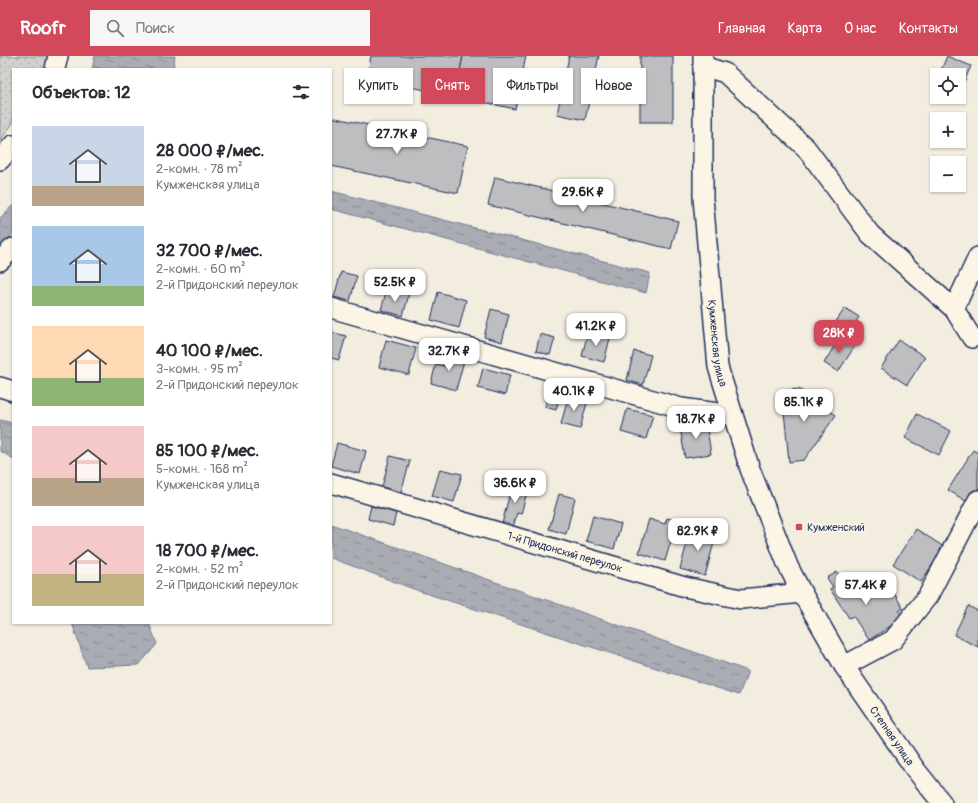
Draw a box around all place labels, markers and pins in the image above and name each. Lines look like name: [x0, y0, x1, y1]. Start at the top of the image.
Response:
pin: 27.7K ₽: [360, 121, 434, 155]
pin: 29.6K ₽: [546, 179, 620, 213]
pin: 52.5K ₽: [358, 269, 432, 303]
pin: 41.2K ₽: [559, 313, 633, 347]
pin: 28K ₽: [811, 320, 867, 354]
pin: 32.7K ₽: [412, 338, 486, 372]
pin: 40.1K ₽: [537, 378, 611, 412]
pin: 85.1K ₽: [767, 389, 841, 423]
pin: 18.7K ₽: [659, 406, 733, 440]
pin: 36.6K ₽: [478, 470, 552, 504]
pin: 82.9K ₽: [661, 518, 735, 552]
place label: Кумженский: [807, 521, 865, 534]
marker: Кумженский: [794, 522, 804, 532]
pin: 57.4K ₽: [829, 572, 903, 606]

